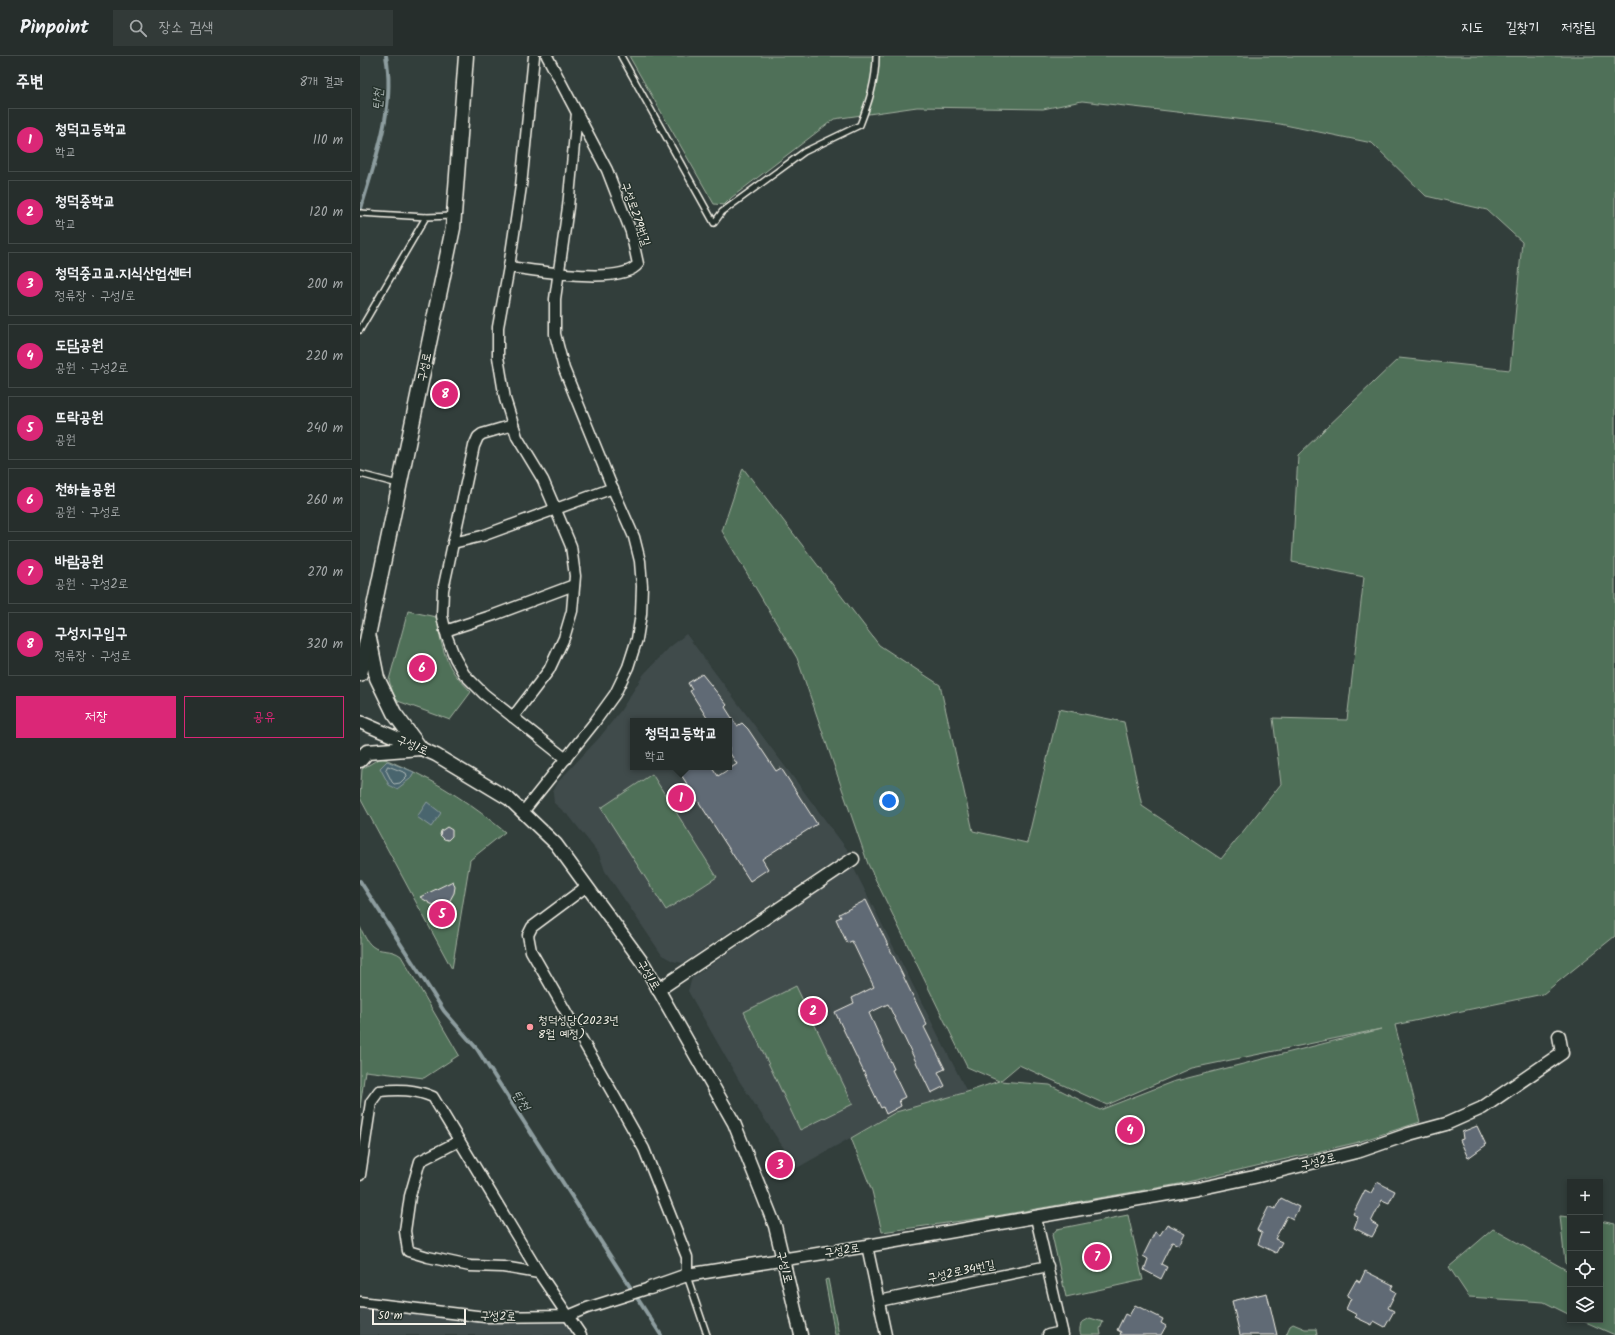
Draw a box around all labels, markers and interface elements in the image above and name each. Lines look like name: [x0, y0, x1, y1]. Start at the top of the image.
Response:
search box: [113, 10, 393, 46]
text: Pinpoint: [20, 13, 89, 43]
text: 장소 검색: [159, 16, 213, 40]
icon: search: [127, 17, 149, 39]
text: 지도: [1461, 17, 1483, 39]
text: 길찾기: [1505, 17, 1539, 39]
text: 저장됨: [1561, 17, 1595, 39]
text: 주변: [16, 69, 43, 96]
text: 8개 결과: [300, 72, 344, 93]
water label: 탄천: [367, 87, 390, 110]
text: 청덕고등학교: [55, 118, 127, 142]
text: 1: [28, 130, 32, 151]
text: 110 m: [313, 130, 343, 151]
text: 학교: [55, 142, 76, 163]
street label: 구성로279번길: [616, 180, 655, 249]
text: 청덕중학교: [55, 190, 115, 214]
text: 2: [26, 202, 34, 223]
text: 120 m: [309, 202, 343, 223]
text: 학교: [55, 214, 76, 235]
text: 청덕중고교.지식산업센터: [55, 262, 191, 286]
text: 3: [26, 274, 34, 295]
text: 200 m: [307, 274, 343, 295]
text: 정류장 · 구성1로: [55, 286, 135, 307]
text: 도담공원: [55, 334, 103, 358]
text: 4: [26, 346, 34, 367]
text: 220 m: [306, 346, 343, 367]
street label: 구성로: [412, 351, 437, 383]
text: 공원 · 구성2로: [55, 358, 128, 379]
pin: 8: [432, 379, 458, 409]
text: 뜨락공원: [55, 406, 103, 430]
text: 5: [27, 418, 33, 439]
text: 240 m: [306, 418, 343, 439]
text: 공원: [55, 430, 76, 451]
text: 천하늘공원: [55, 478, 115, 502]
text: 6: [26, 490, 34, 511]
text: 260 m: [306, 490, 343, 511]
text: 공원 · 구성로: [55, 502, 121, 523]
text: 바람공원: [55, 550, 103, 574]
text: 7: [27, 562, 33, 583]
text: 270 m: [307, 562, 343, 583]
text: 공원 · 구성2로: [55, 574, 128, 595]
text: 구성지구입구: [55, 622, 127, 646]
text: 8: [26, 634, 34, 655]
text: 320 m: [306, 634, 343, 655]
text: 정류장 · 구성로: [55, 646, 131, 667]
pin: 6: [409, 653, 435, 683]
button: 저장: [16, 696, 176, 738]
button: 공유: [184, 696, 344, 738]
popup: [630, 718, 732, 770]
text: 청덕고등학교: [645, 722, 717, 746]
street label: 구성1로: [394, 730, 432, 761]
text: 학교: [645, 746, 666, 767]
pin: 1: [668, 783, 694, 813]
your location: [879, 791, 899, 811]
pin: 5: [429, 899, 455, 929]
street label: 구성1로: [632, 956, 665, 994]
pin: 2: [800, 996, 826, 1026]
place label: 청덕성당(2023년 8월 예정): [538, 1011, 619, 1044]
marker: 청덕성당(2023년 8월 예정): [525, 1022, 535, 1032]
water label: 탄천: [506, 1086, 536, 1117]
pin: 4: [1117, 1115, 1143, 1145]
street label: 구성2로: [1298, 1148, 1338, 1175]
pin: 3: [767, 1150, 793, 1180]
map controls: [1567, 1179, 1603, 1323]
button: +: [1567, 1179, 1603, 1215]
button: −: [1567, 1215, 1603, 1251]
street label: 구성2로: [823, 1238, 861, 1263]
pin: 7: [1084, 1242, 1110, 1272]
street label: 구성1로: [771, 1249, 798, 1285]
button: locate: [1567, 1251, 1603, 1287]
street label: 구성2로34번길: [926, 1255, 997, 1288]
button: layers: [1567, 1287, 1603, 1323]
street label: 구성2로: [480, 1306, 516, 1327]
scale bar: [372, 1307, 466, 1326]
text: 50 m: [378, 1307, 403, 1325]

